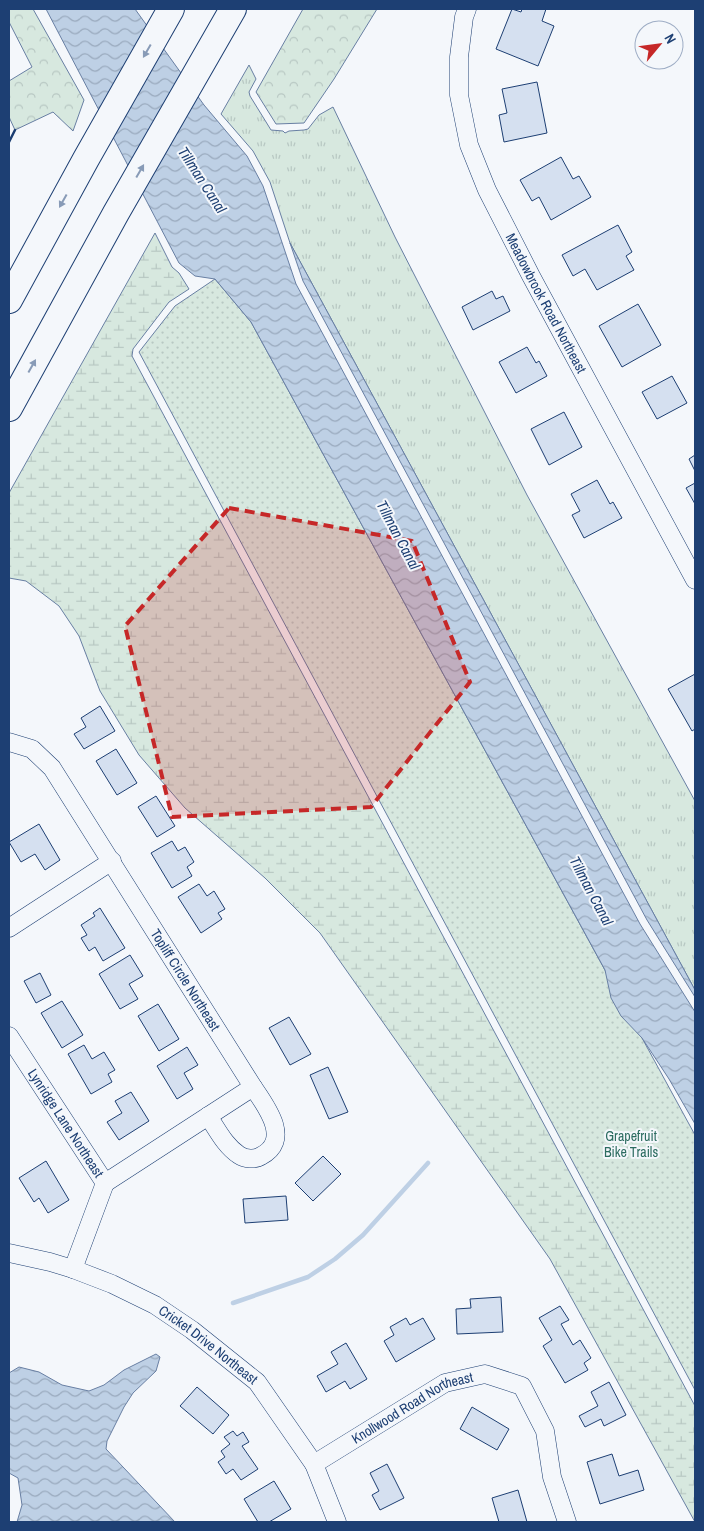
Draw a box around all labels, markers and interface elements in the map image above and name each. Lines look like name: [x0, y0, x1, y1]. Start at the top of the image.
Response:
north arrow: [634, 20, 684, 70]
text: N: [660, 31, 680, 47]
one-way arrow: [143, 45, 152, 58]
water label: Tillman Canal: [173, 142, 232, 217]
one-way arrow: [136, 164, 144, 178]
one-way arrow: [59, 194, 67, 209]
street label: Meadowbrook Road Northeast: [502, 230, 591, 376]
one-way arrow: [28, 358, 36, 373]
water label: Tillman Canal: [371, 497, 426, 573]
water label: Tillman Canal: [564, 853, 619, 929]
street label: Topliff Circle Northeast: [147, 926, 224, 1034]
street label: Lynridge Lane Northeast: [24, 1065, 108, 1181]
park label: Grapefruit Bike Trails: [604, 1127, 658, 1161]
street label: Cricket Drive Northeast: [155, 1301, 261, 1388]
street label: Knollwood Road Northeast: [348, 1368, 475, 1448]

